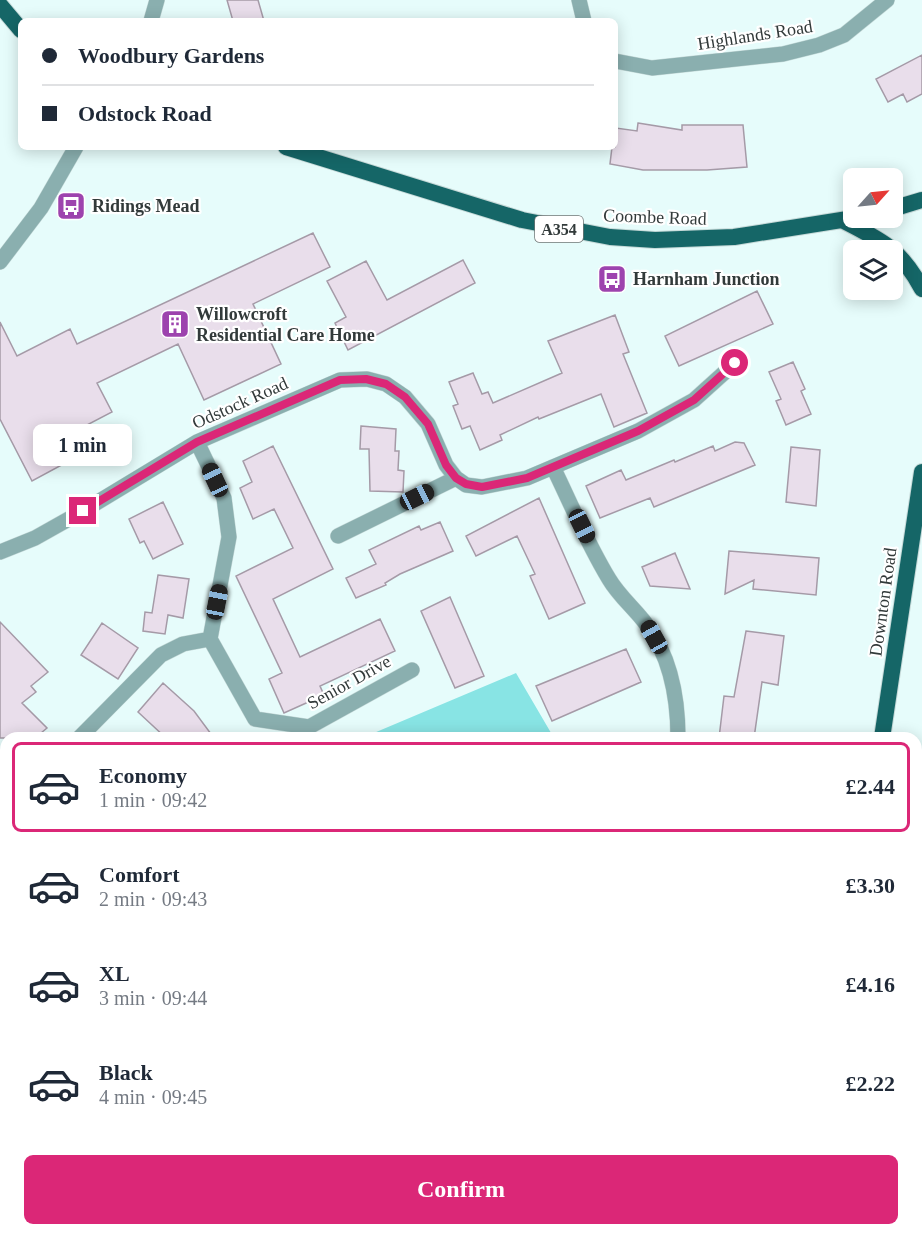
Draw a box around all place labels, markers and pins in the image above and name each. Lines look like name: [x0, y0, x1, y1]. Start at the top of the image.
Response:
bus stop icon: Ridings Mead: [55, 190, 87, 222]
place label: Ridings Mead: [92, 196, 200, 216]
bus stop icon: Harnham Junction: [596, 263, 628, 295]
place label: Harnham Junction: [633, 269, 780, 289]
place label: Willowcroft Residential Care Home: [196, 304, 375, 345]
building icon: Willowcroft Residential Care Home: [159, 308, 191, 340]

